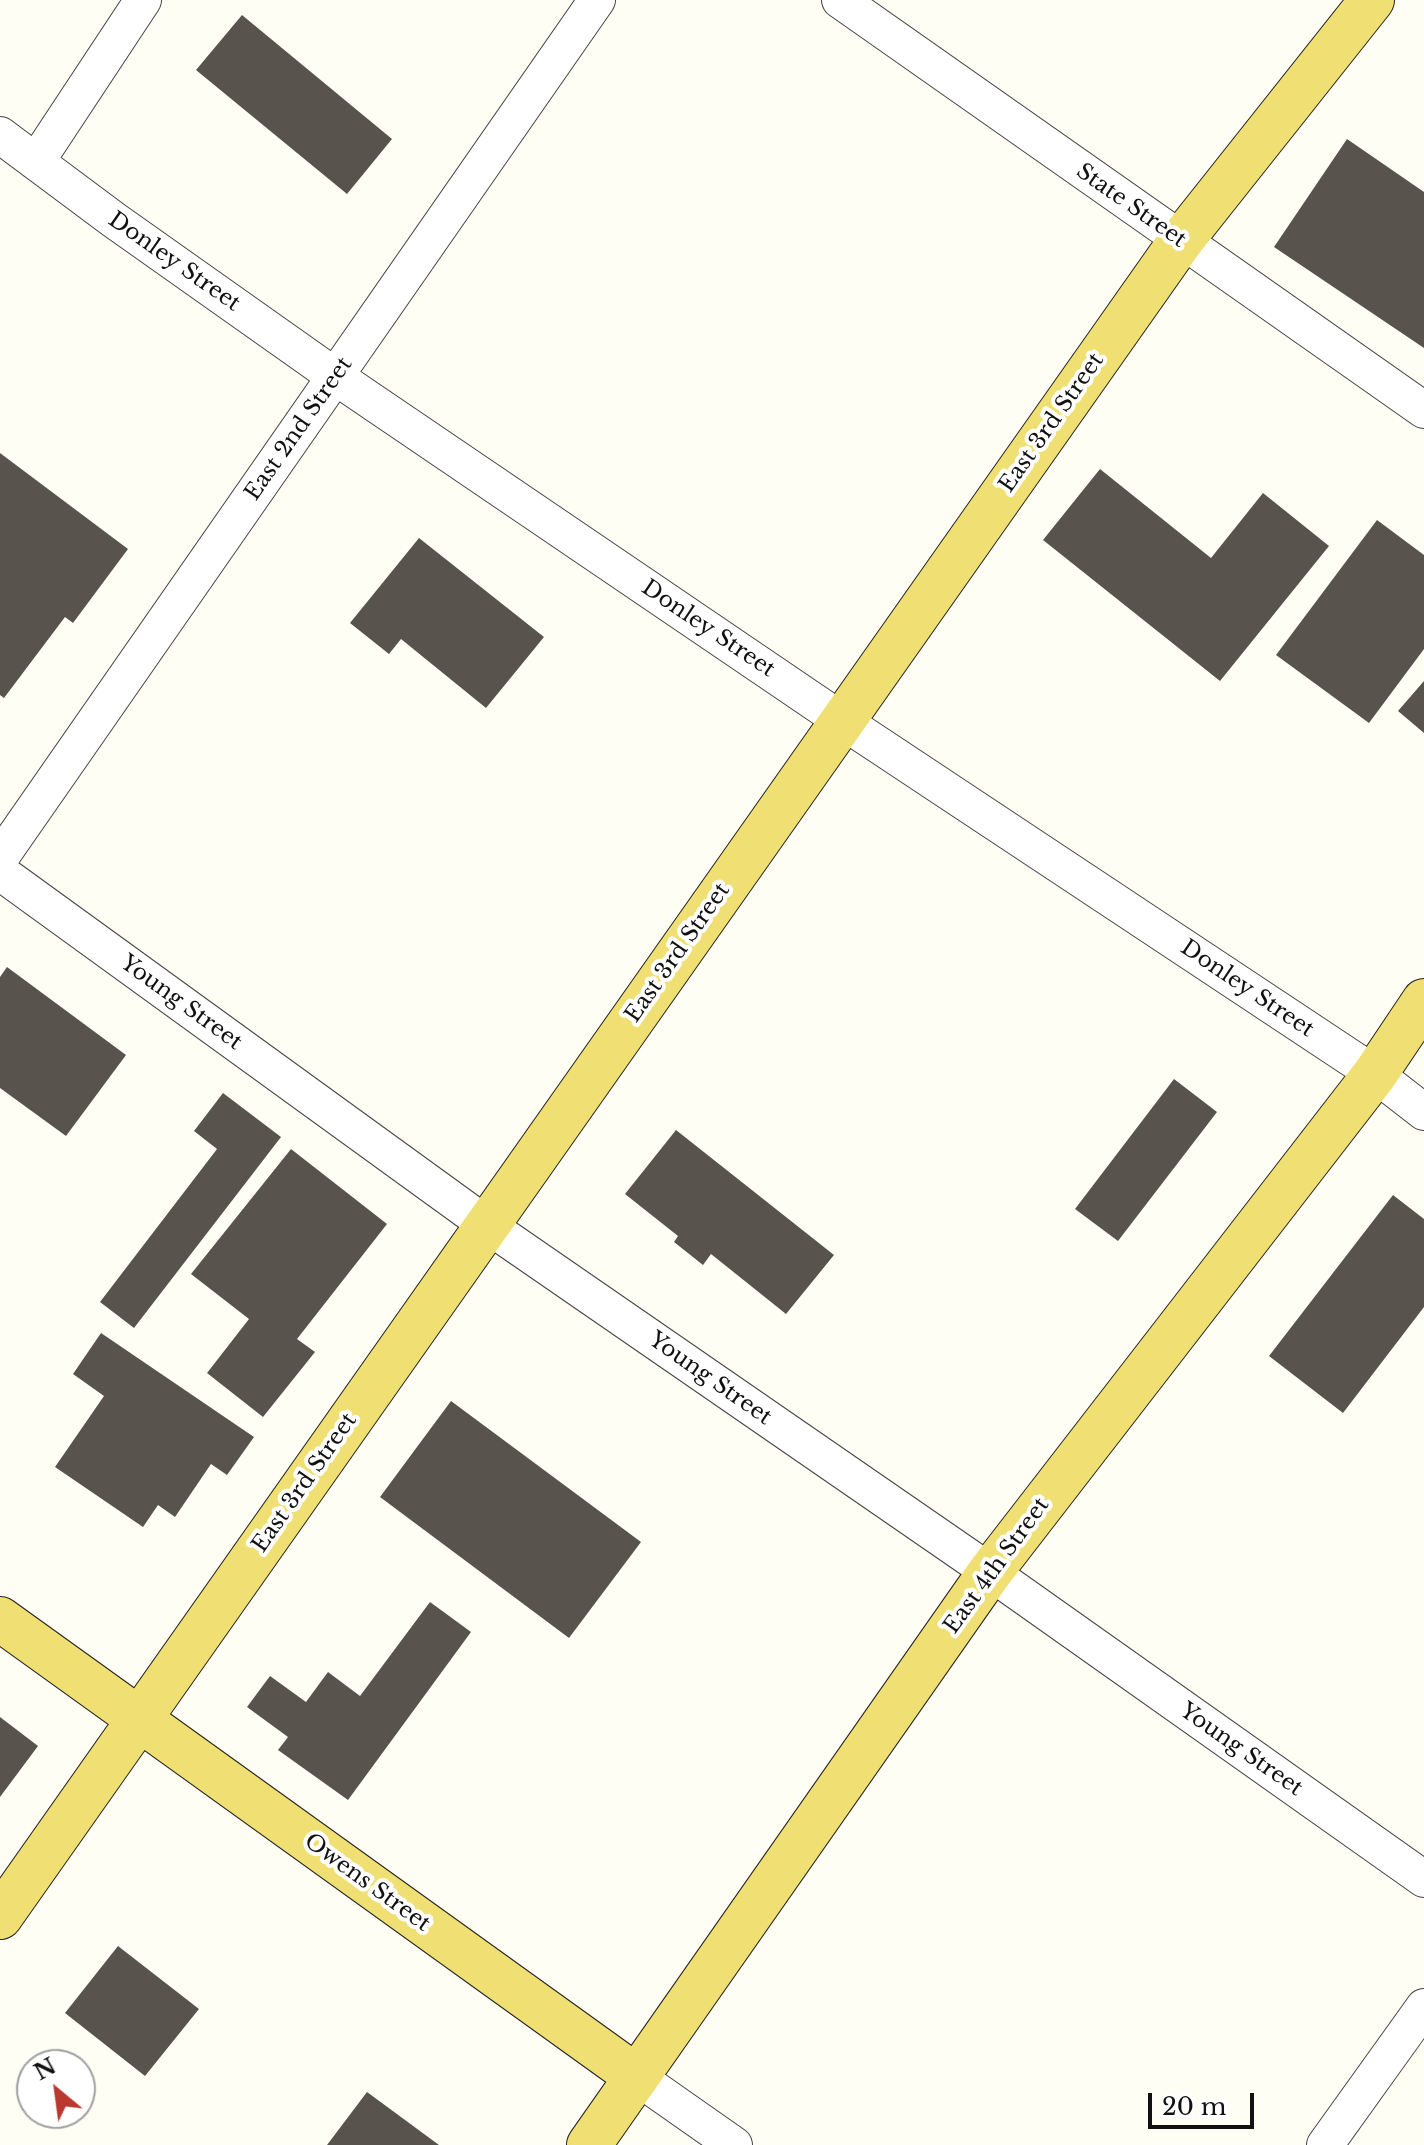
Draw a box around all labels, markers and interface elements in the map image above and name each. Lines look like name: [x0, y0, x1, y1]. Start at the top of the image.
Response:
street label: State Street: [1071, 158, 1191, 254]
street label: Donley Street: [103, 207, 245, 317]
street label: East 3rd Street: [994, 348, 1110, 498]
street label: East 2nd Street: [240, 352, 358, 506]
street label: Donley Street: [636, 575, 780, 683]
street label: East 3rd Street: [620, 878, 736, 1028]
street label: Donley Street: [1175, 935, 1319, 1043]
street label: Young Street: [115, 950, 247, 1056]
street label: Young Street: [644, 1327, 776, 1431]
street label: East 3rd Street: [247, 1408, 363, 1558]
street label: East 4th Street: [939, 1493, 1055, 1639]
street label: Young Street: [1175, 1698, 1307, 1802]
street label: Owens Street: [299, 1828, 435, 1938]
north arrow: [16, 2049, 96, 2129]
text: N: [30, 2052, 61, 2086]
scale bar: [1152, 2077, 1258, 2127]
text: 20 m: [1162, 2092, 1227, 2121]

